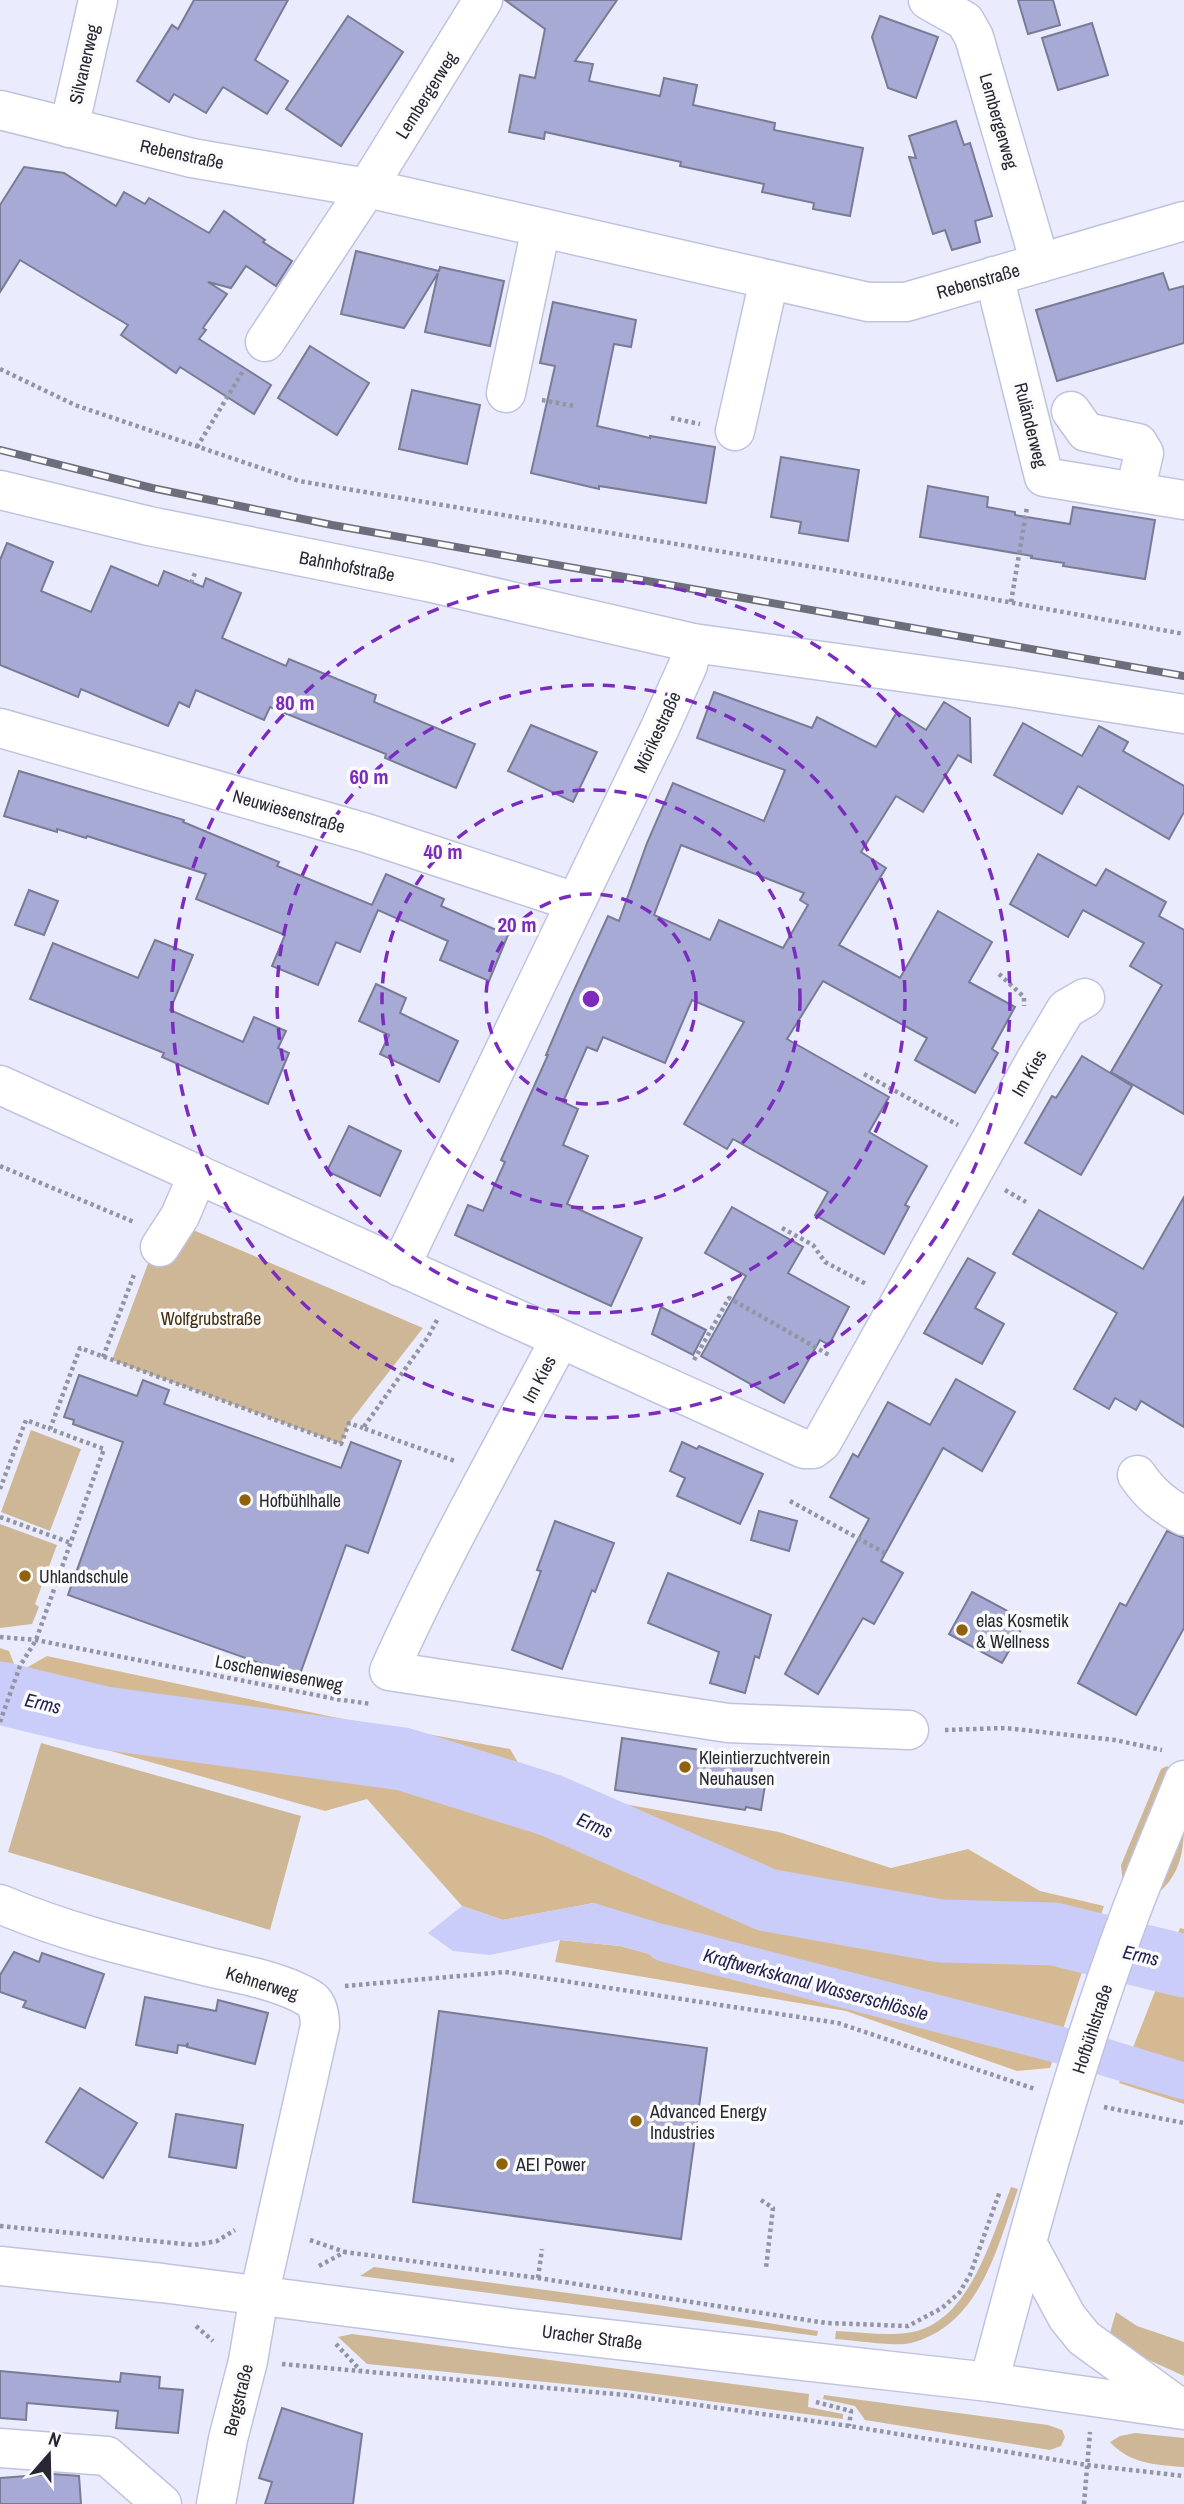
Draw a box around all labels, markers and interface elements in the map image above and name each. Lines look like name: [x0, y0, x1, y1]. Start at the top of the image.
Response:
street label: Silvanerweg: [63, 21, 105, 106]
street label: Lembergerweg: [389, 46, 463, 143]
street label: Lembergerweg: [973, 70, 1025, 173]
street label: Rebenstraße: [138, 133, 226, 175]
street label: Rebenstraße: [934, 257, 1022, 305]
street label: Ruländerweg: [1008, 380, 1054, 471]
street label: Bahnhofstraße: [297, 544, 397, 588]
street label: Mörikestraße: [627, 687, 687, 777]
text: 80 m: [275, 688, 315, 717]
text: 60 m: [349, 762, 389, 791]
street label: Neuwiesenstraße: [230, 783, 348, 839]
text: 40 m: [423, 837, 463, 866]
text: 20 m: [497, 910, 537, 939]
centre of rings: [579, 987, 603, 1011]
street label: Im Kies: [1006, 1045, 1052, 1101]
park label: Wolfgrubstraße: [161, 1306, 261, 1331]
street label: Im Kies: [516, 1351, 562, 1407]
place label: Hofbühlhalle: [259, 1488, 341, 1513]
marker: Hofbühlhalle: [237, 1492, 253, 1508]
place label: Uhlandschule: [39, 1564, 128, 1589]
marker: Uhlandschule: [17, 1568, 33, 1584]
place label: elas Kosmetik & Wellness: [976, 1608, 1069, 1654]
marker: elas Kosmetik & Wellness: [954, 1622, 970, 1638]
street label: Loschenwiesenweg: [213, 1648, 346, 1698]
water label: Erms: [22, 1686, 64, 1720]
place label: Kleintierzuchtverein Neuhausen: [699, 1745, 830, 1791]
marker: Kleintierzuchtverein Neuhausen: [677, 1759, 693, 1775]
water label: Erms: [573, 1806, 617, 1844]
water label: Erms: [1120, 1938, 1162, 1972]
water label: Kraftwerkskanal Wasserschlössle: [701, 1941, 931, 2027]
street label: Kehnerweg: [223, 1960, 302, 2006]
street label: Hofbühlstraße: [1066, 1981, 1118, 2077]
place label: Advanced Energy Industries: [649, 2099, 767, 2145]
marker: Advanced Energy Industries: [628, 2113, 644, 2129]
place label: AEI Power: [515, 2152, 586, 2177]
marker: AEI Power: [494, 2156, 510, 2172]
street label: Uracher Straße: [540, 2318, 644, 2356]
street label: Bergstraße: [217, 2362, 259, 2438]
north arrow: [14, 2420, 84, 2490]
text: N: [45, 2425, 65, 2453]

